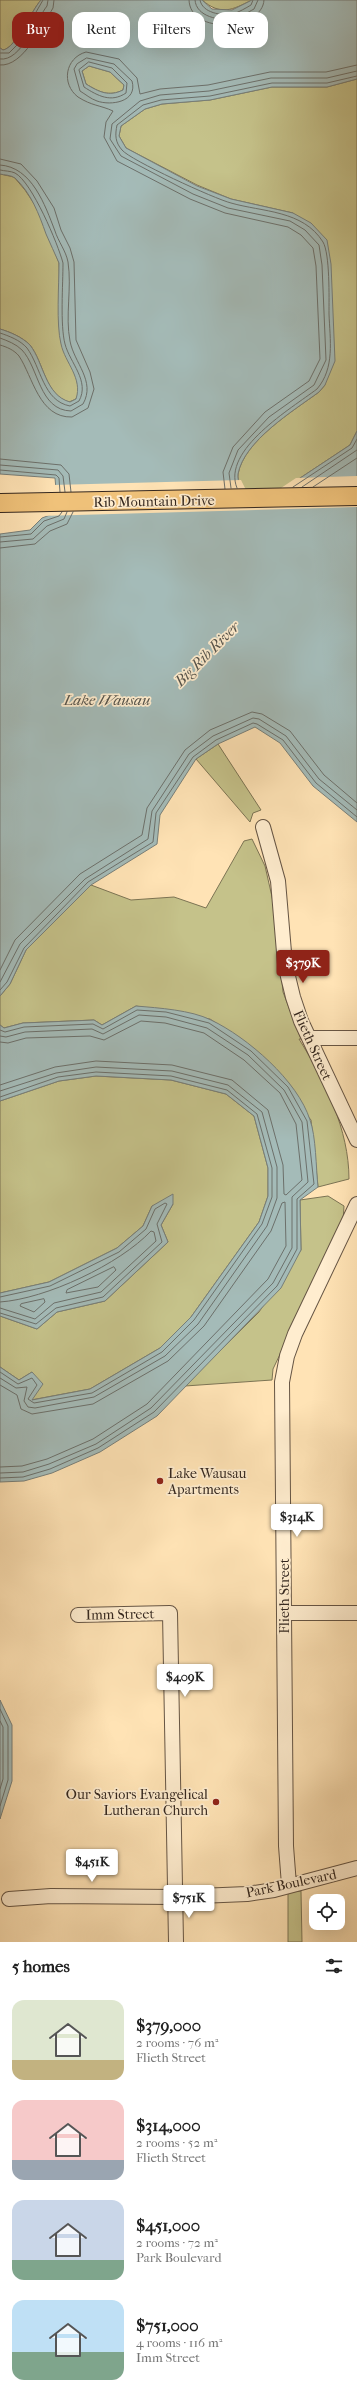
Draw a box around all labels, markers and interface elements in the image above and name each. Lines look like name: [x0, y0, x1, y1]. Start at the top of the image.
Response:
chip: Buy: [12, 12, 64, 48]
chip: Rent: [72, 12, 130, 48]
chip: Filters: [138, 12, 205, 48]
chip: New: [213, 12, 268, 48]
street label: Rib Mountain Drive: [93, 492, 215, 511]
water label: Big Rib River: [170, 617, 244, 691]
water label: Lake Wausau: [63, 691, 150, 709]
pin: $379K: [275, 950, 331, 984]
text: $379K: [285, 955, 321, 970]
street label: Flieth Street: [289, 1007, 336, 1083]
place label: Lake Wausau Apartments: [167, 1465, 247, 1498]
marker: Lake Wausau Apartments: [155, 1476, 165, 1486]
pin: $314K: [269, 1504, 325, 1538]
text: $314K: [280, 1509, 314, 1524]
street label: Flieth Street: [276, 1558, 293, 1634]
street label: Imm Street: [86, 1605, 155, 1624]
pin: $409K: [157, 1664, 213, 1698]
text: $409K: [166, 1669, 204, 1684]
place label: Our Saviors Evangelical Lutheran Church: [66, 1786, 208, 1819]
marker: Our Saviors Evangelical Lutheran Church: [211, 1797, 221, 1807]
pin: $451K: [64, 1849, 120, 1883]
text: $451K: [75, 1854, 109, 1869]
street label: Park Boulevard: [244, 1866, 338, 1901]
pin: $751K: [161, 1885, 217, 1919]
text: $751K: [172, 1890, 206, 1905]
map controls: [309, 1894, 345, 1930]
button: locate: [309, 1894, 345, 1930]
icon: filters: [323, 1955, 345, 1977]
text: 5 homes: [12, 1956, 70, 1976]
text: $379,000: [136, 2015, 201, 2035]
icon: home: [44, 2016, 92, 2064]
text: 2 rooms · 76 m²: [136, 2035, 218, 2050]
text: Flieth Street: [136, 2050, 206, 2065]
text: $314,000: [136, 2115, 201, 2135]
icon: home: [44, 2116, 92, 2164]
text: 2 rooms · 52 m²: [136, 2135, 217, 2150]
text: Flieth Street: [136, 2150, 206, 2165]
text: $451,000: [136, 2215, 200, 2235]
icon: home: [44, 2216, 92, 2264]
text: 2 rooms · 72 m²: [136, 2235, 218, 2250]
text: Park Boulevard: [136, 2250, 222, 2265]
text: $751,000: [136, 2315, 199, 2335]
icon: home: [44, 2316, 92, 2364]
text: 4 rooms · 116 m²: [136, 2335, 222, 2350]
text: Imm Street: [136, 2350, 200, 2365]

